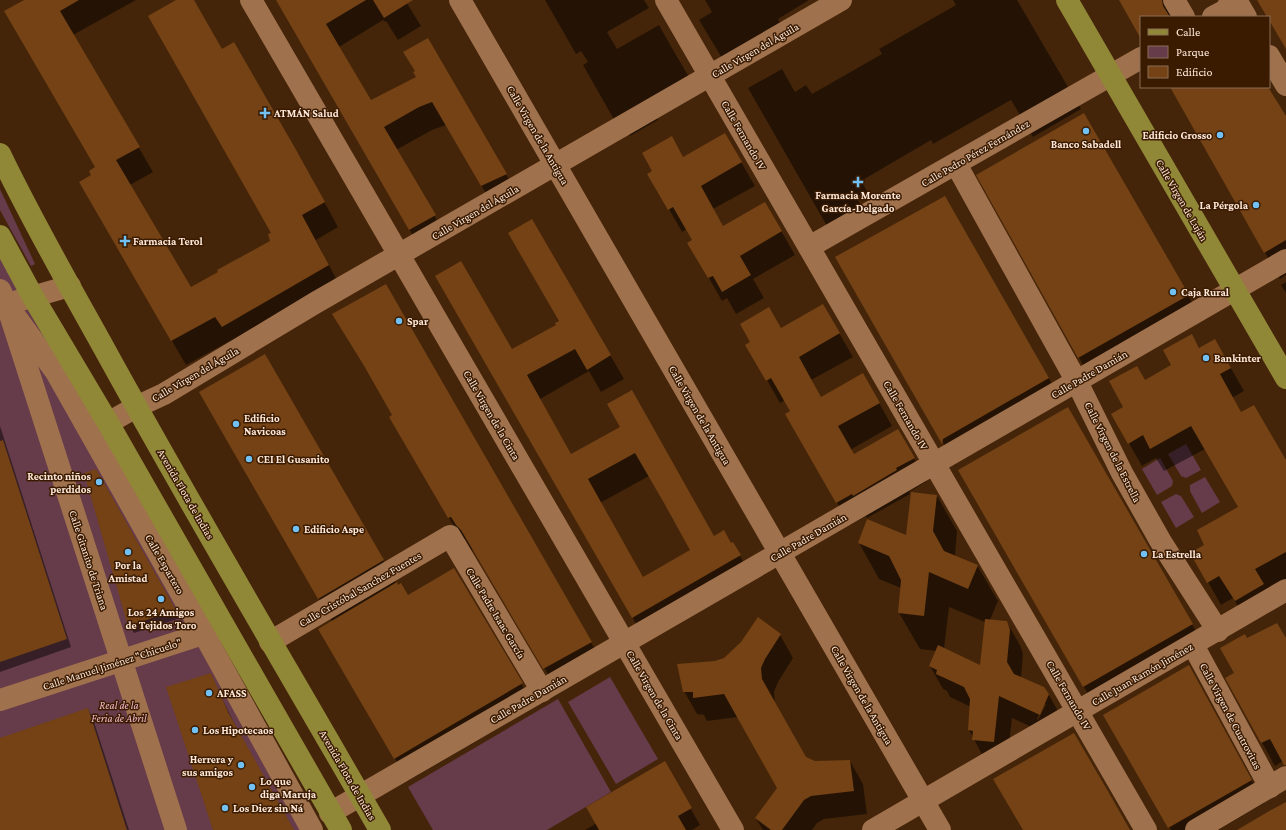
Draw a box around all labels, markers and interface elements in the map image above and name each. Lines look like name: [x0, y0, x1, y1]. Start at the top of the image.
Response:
legend: [1140, 16, 1270, 88]
street label: Calle Virgen del Águila: [709, 20, 801, 81]
text: Calle: [1176, 25, 1200, 39]
text: Parque: [1176, 45, 1209, 59]
text: Edificio: [1176, 65, 1213, 79]
street label: Calle Virgen de la Antigua: [504, 83, 571, 187]
street label: Calle Fernando IV: [719, 98, 769, 172]
marker: ATMÁN Salud: [259, 107, 271, 119]
place label: ATMÁN Salud: [273, 107, 339, 119]
street label: Calle Pedro Pérez Fernández: [919, 117, 1031, 189]
marker: Banco Sabadell: [1081, 126, 1091, 136]
place label: Edificio Grosso: [1143, 129, 1212, 141]
marker: Edificio Grosso: [1215, 130, 1225, 140]
place label: Banco Sabadell: [1051, 138, 1122, 150]
street label: Calle Virgen de Luján: [1153, 157, 1210, 244]
marker: Farmacia Morente García-Delgado: [853, 177, 863, 187]
street label: Calle Virgen del Águila: [429, 182, 521, 243]
place label: Farmacia Morente García-Delgado: [815, 189, 901, 214]
place label: La Pérgola: [1200, 199, 1249, 211]
marker: La Pérgola: [1251, 200, 1261, 210]
place label: Farmacia Terol: [133, 235, 204, 247]
marker: Farmacia Terol: [120, 236, 130, 246]
place label: Caja Rural: [1181, 286, 1230, 299]
marker: Caja Rural: [1168, 287, 1178, 297]
place label: Spar: [407, 315, 429, 327]
marker: Spar: [394, 316, 404, 326]
street label: Calle Virgen del Águila: [149, 344, 241, 405]
street label: Calle Padre Damián: [1049, 347, 1129, 401]
place label: Bankinter: [1214, 352, 1262, 364]
marker: Bankinter: [1201, 353, 1211, 363]
street label: Calle Virgen de la Antigua: [666, 363, 733, 467]
street label: Calle Virgen de la Cinta: [461, 368, 523, 463]
street label: Calle Fernando IV: [881, 378, 931, 452]
street label: Calle Virgen de la Estrella: [1082, 400, 1144, 505]
place label: Edificio Navicoas: [244, 412, 286, 437]
marker: Edificio Navicoas: [231, 419, 241, 429]
street label: Avenida Flota de Indias: [155, 447, 217, 541]
place label: CEI El Gusanito: [257, 453, 330, 465]
marker: CEI El Gusanito: [244, 454, 254, 464]
place label: Recinto niños perdidos: [27, 470, 92, 495]
marker: Recinto niños perdidos: [94, 477, 104, 487]
street label: Calle Gitanito de Triana: [67, 509, 111, 611]
street label: Calle Padre Damián: [768, 510, 848, 564]
place label: Edificio Aspe: [304, 523, 364, 535]
marker: Edificio Aspe: [291, 524, 301, 534]
street label: Calle Espartero: [142, 532, 187, 597]
marker: Por la Amistad: [123, 547, 133, 557]
place label: La Estrella: [1152, 548, 1202, 560]
street label: Calle Cristóbal Sanchez Fuentes: [297, 549, 423, 629]
marker: La Estrella: [1139, 549, 1149, 559]
place label: Por la Amistad: [108, 559, 147, 584]
street label: Calle Padre Isaac García: [464, 565, 528, 661]
marker: Los 24 Amigos de Tejidos Toro: [156, 594, 166, 604]
place label: Los 24 Amigos de Tejidos Toro: [126, 606, 197, 632]
street label: Calle Manuel Jiménez "Chicuelo": [41, 636, 183, 693]
street label: Calle Juan Ramón Jiménez: [1089, 640, 1196, 709]
street label: Calle Virgen de la Antigua: [828, 643, 895, 747]
street label: Calle Virgen de la Cinta: [624, 648, 686, 743]
street label: Calle Fernando IV: [1044, 658, 1094, 732]
street label: Calle Virgen de Cuatrovitas: [1197, 661, 1264, 772]
street label: Calle Padre Damián: [488, 672, 568, 726]
place label: AFASS: [216, 687, 247, 699]
marker: AFASS: [204, 688, 214, 698]
park label: Real de la Feria de Abril: [91, 699, 147, 724]
place label: Los Hipotecaos: [203, 724, 274, 736]
marker: Los Hipotecaos: [190, 725, 200, 735]
street label: Avenida Flota de Indias: [317, 728, 379, 822]
place label: Herrera y sus amigos: [182, 753, 234, 778]
marker: Herrera y sus amigos: [236, 760, 246, 770]
place label: Lo que diga Maruja: [260, 775, 317, 801]
marker: Lo que diga Maruja: [247, 782, 257, 792]
place label: Los Diez sin Ná: [233, 802, 304, 814]
marker: Los Diez sin Ná: [220, 803, 230, 813]

